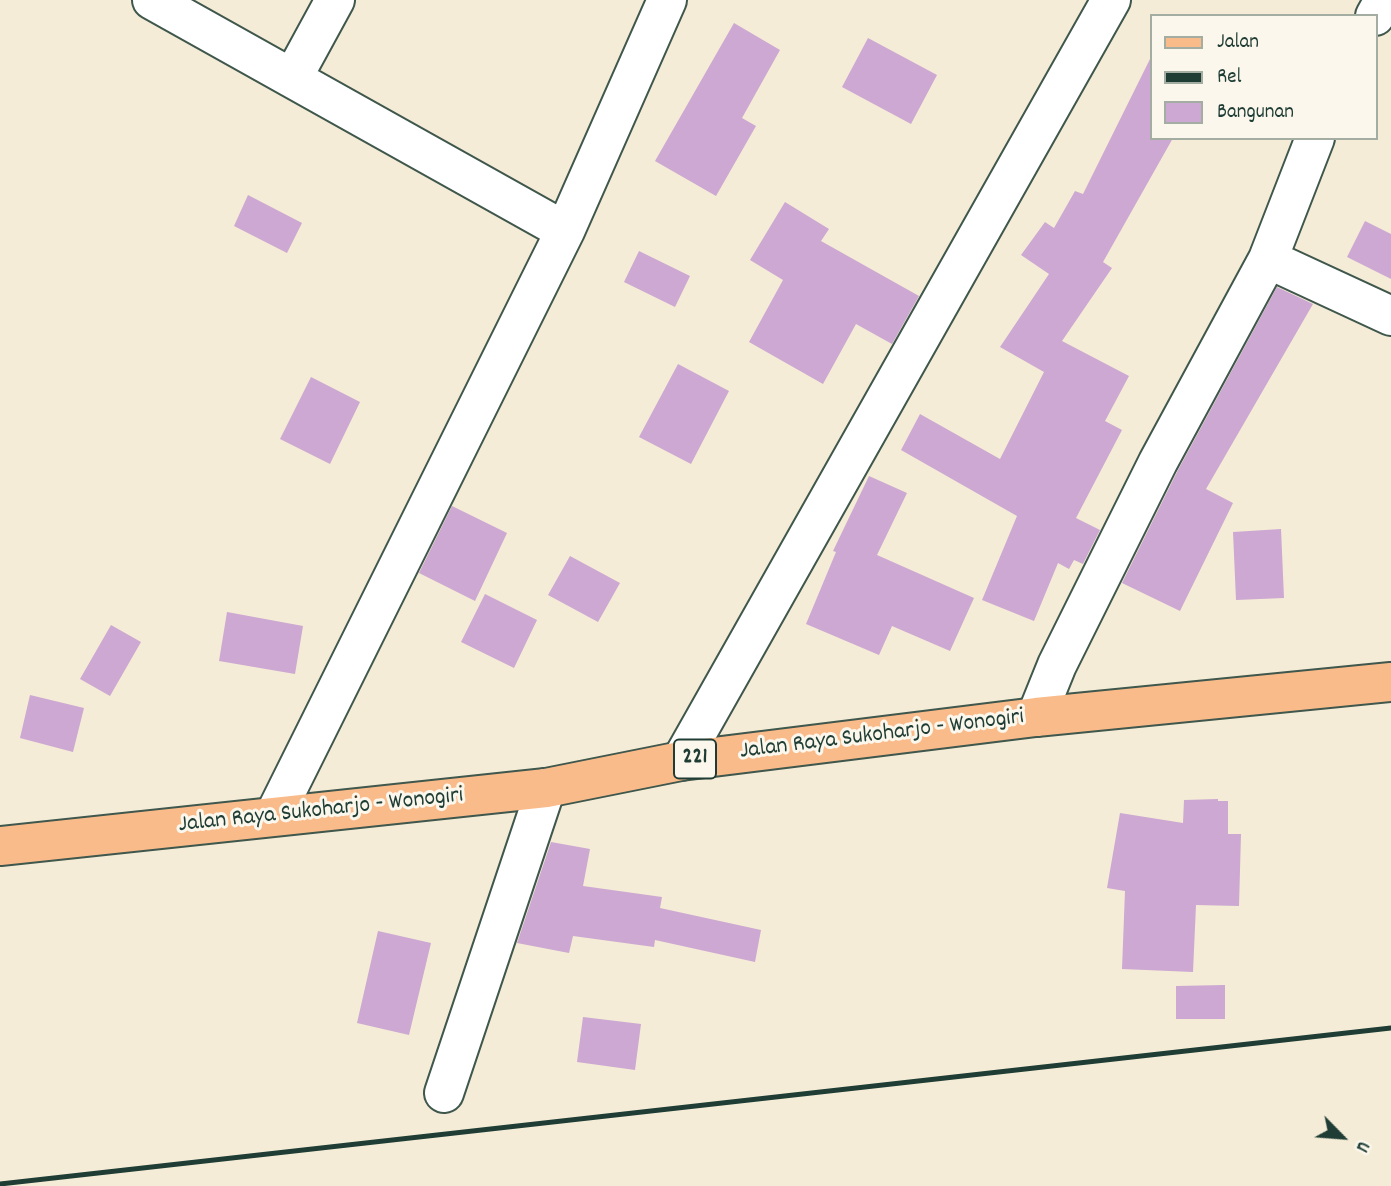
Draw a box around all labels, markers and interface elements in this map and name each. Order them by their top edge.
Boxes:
legend [1150,14,1377,140]
text: Jalan [1217,28,1259,58]
text: Rel [1217,63,1241,93]
text: Bangunan [1217,98,1294,128]
street label: Jalan Raya Sukoharjo - Wonogiri [738,704,1026,768]
road number: 221 [674,740,716,778]
street label: Jalan Raya Sukoharjo - Wonogiri [177,783,465,841]
north arrow [1307,1102,1377,1172]
text: U [1347,1136,1376,1156]

